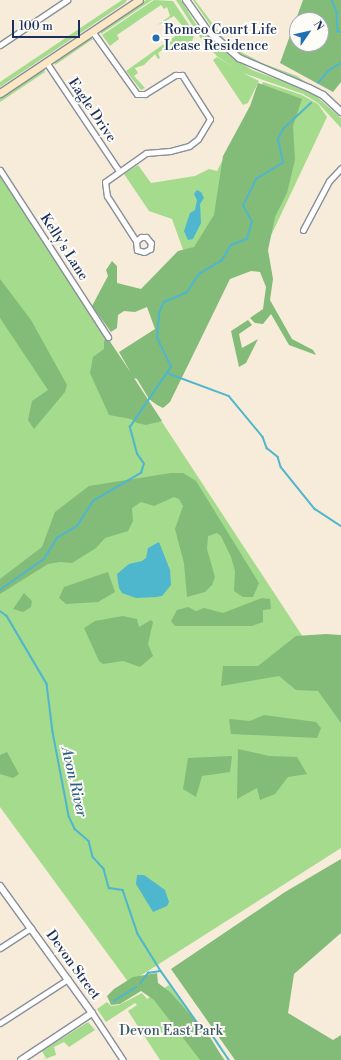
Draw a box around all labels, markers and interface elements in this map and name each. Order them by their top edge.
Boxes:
scale bar [14,12,82,38]
north arrow [289,12,329,52]
text: N [310,18,326,33]
text: 100 m [19,19,53,34]
place label: Romeo Court Life Lease Residence [164,22,277,54]
marker: Romeo Court Life Lease Residence [151,33,161,43]
street label: Eagle Drive [64,75,120,145]
street label: Kelly's Lane [36,210,92,284]
water label: Avon River [57,745,91,819]
street label: Devon Street [42,927,104,1003]
park label: Devon East Park [119,1023,223,1039]

